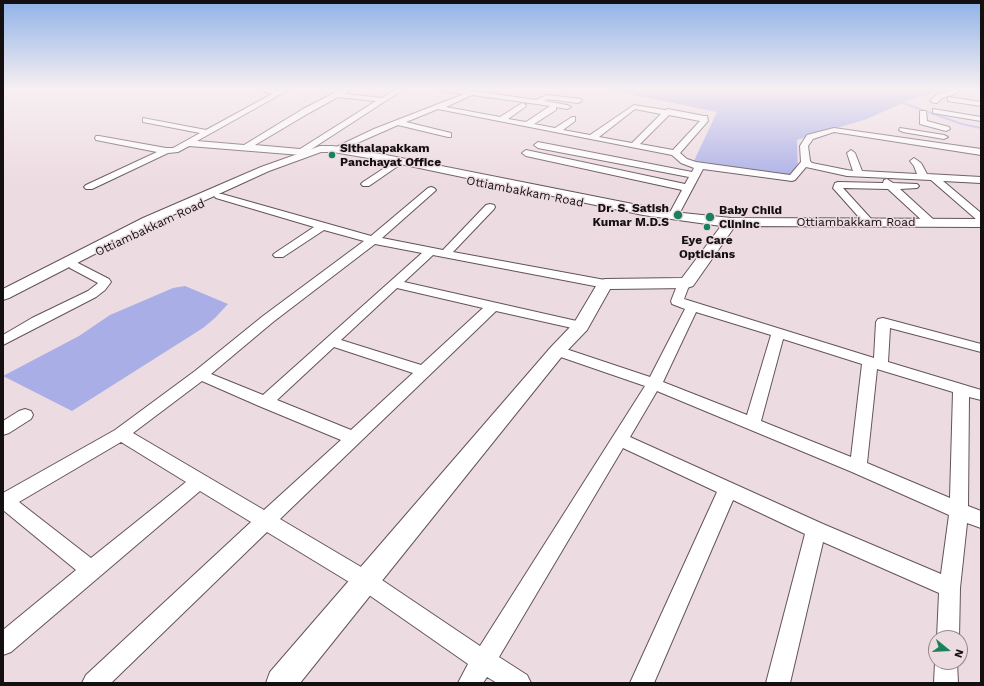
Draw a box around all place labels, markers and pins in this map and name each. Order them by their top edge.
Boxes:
place label: Sithalapakkam Panchayat Office [340,141,441,169]
marker: Sithalapakkam Panchayat Office [327,150,337,160]
place label: Dr. S. Satish Kumar M.D.S [593,201,669,229]
place label: Baby Child Clininc [719,203,782,231]
marker: Dr. S. Satish Kumar M.D.S [672,209,684,221]
marker: Baby Child Clininc [704,211,716,223]
marker: Eye Care Opticians [702,222,712,232]
place label: Eye Care Opticians [679,233,735,261]

